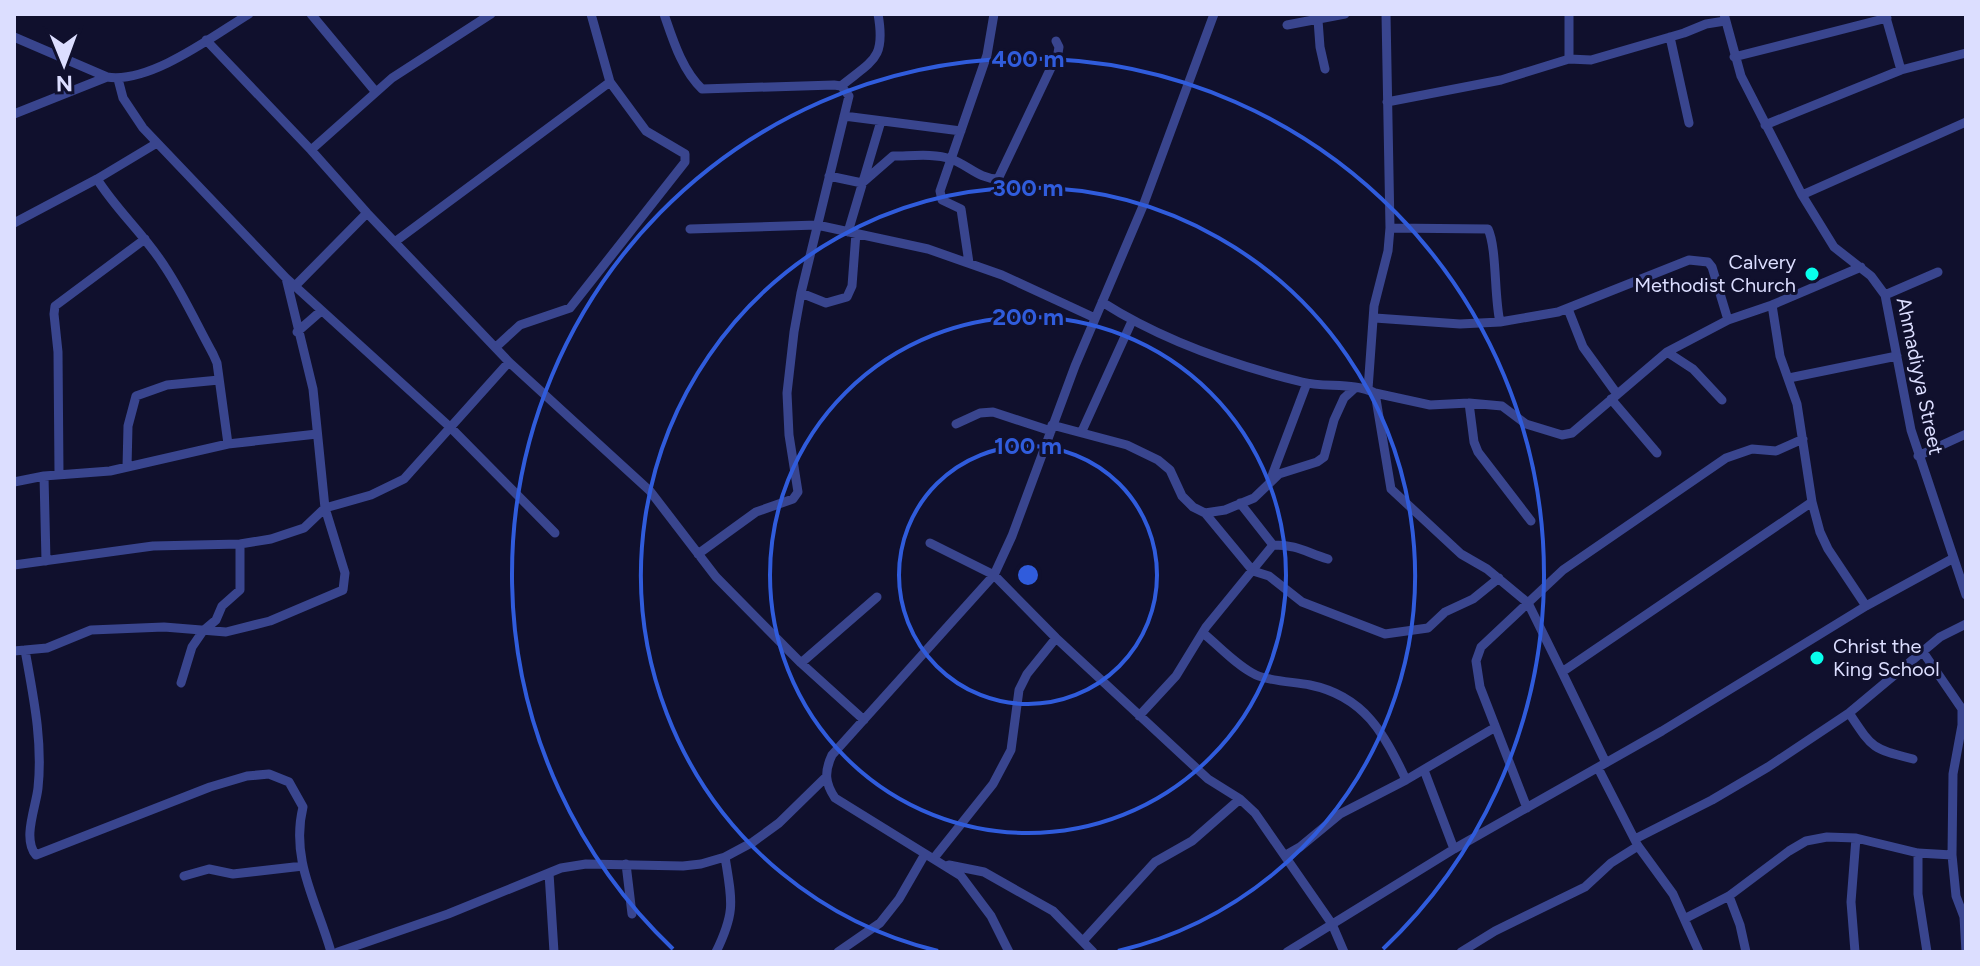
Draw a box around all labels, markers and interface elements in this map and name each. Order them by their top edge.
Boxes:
north arrow [24,24,104,104]
text: 400 m [992,44,1064,73]
text: N [56,70,73,97]
text: 300 m [992,173,1064,202]
place label: Calvery Methodist Church [1634,250,1796,297]
marker: Calvery Methodist Church [1803,265,1821,283]
street label: Ahmadiyya Street [1892,295,1948,457]
text: 200 m [992,302,1064,331]
text: 100 m [994,431,1062,460]
centre of rings [1014,561,1042,589]
place label: Christ the King School [1833,634,1940,681]
marker: Christ the King School [1808,649,1826,667]

